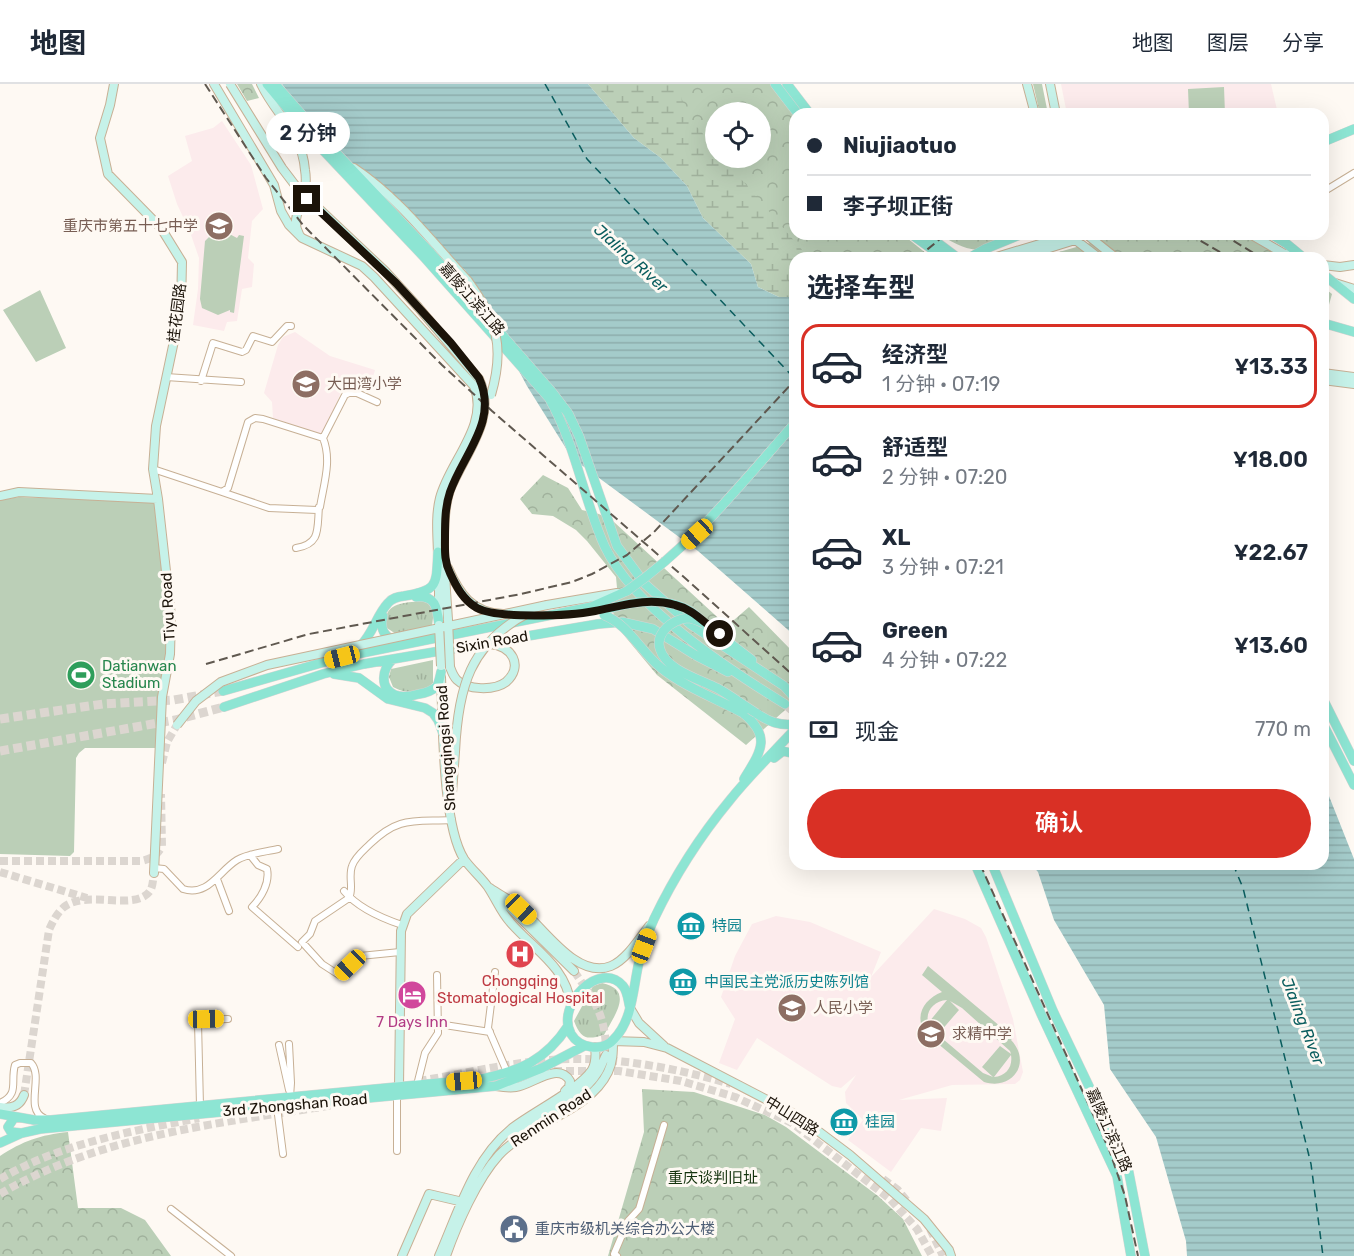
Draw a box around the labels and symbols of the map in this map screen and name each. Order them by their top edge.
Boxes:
callout: 2 分钟 [265,112,349,154]
route end [293,185,320,212]
school or university icon: 重庆市第五十七中学 [203,210,235,242]
place label: 重庆市第五十七中学 [63,217,198,235]
water label: Jialing River [590,220,672,297]
street label: 嘉陵江滨江路 [436,259,508,339]
street label: 桂花园路 [164,282,190,344]
school or university icon: 大田湾小学 [290,368,322,400]
place label: 大田湾小学 [327,375,402,393]
car [678,515,716,553]
street label: Tiyu Road [157,572,179,642]
route start [706,620,733,647]
street label: Sixin Road [454,627,530,657]
car [322,644,362,670]
place label: Datianwan Stadium [102,657,176,692]
sports icon: Datianwan Stadium [65,659,97,691]
street label: Shangqingsi Road [433,685,459,811]
car [502,890,540,928]
museum icon: 特园 [675,910,707,942]
place label: 特园 [712,917,742,935]
car [629,926,659,966]
hospital icon: Chongqing Stomatological Hospital [504,938,536,970]
car [331,946,369,984]
museum icon: 中国民主党派历史陈列馆 [667,966,699,998]
place label: Chongqing Stomatological Hospital [437,972,603,1007]
place label: 中国民主党派历史陈列馆 [704,973,869,991]
water label: Jialing River [1278,975,1329,1068]
hotel icon: 7 Days Inn [396,979,428,1011]
school or university icon: 人民小学 [776,992,808,1024]
place label: 人民小学 [813,999,873,1017]
car [188,1010,224,1028]
place label: 7 Days Inn [376,1013,448,1031]
school or university icon: 求精中学 [915,1018,947,1050]
place label: 求精中学 [952,1025,1012,1043]
car [445,1070,483,1092]
street label: Renmin Road [507,1085,595,1151]
street label: 嘉陵江滨江路 [1082,1085,1136,1175]
street label: 3rd Zhongshan Road [222,1090,368,1120]
street label: 中山四路 [762,1092,822,1140]
museum icon: 桂园 [828,1106,860,1138]
place label: 桂园 [865,1113,895,1131]
park label: 重庆谈判旧址 [668,1169,758,1187]
public building icon: 重庆市级机关综合办公大楼 [498,1213,530,1245]
place label: 重庆市级机关综合办公大楼 [535,1220,715,1238]

